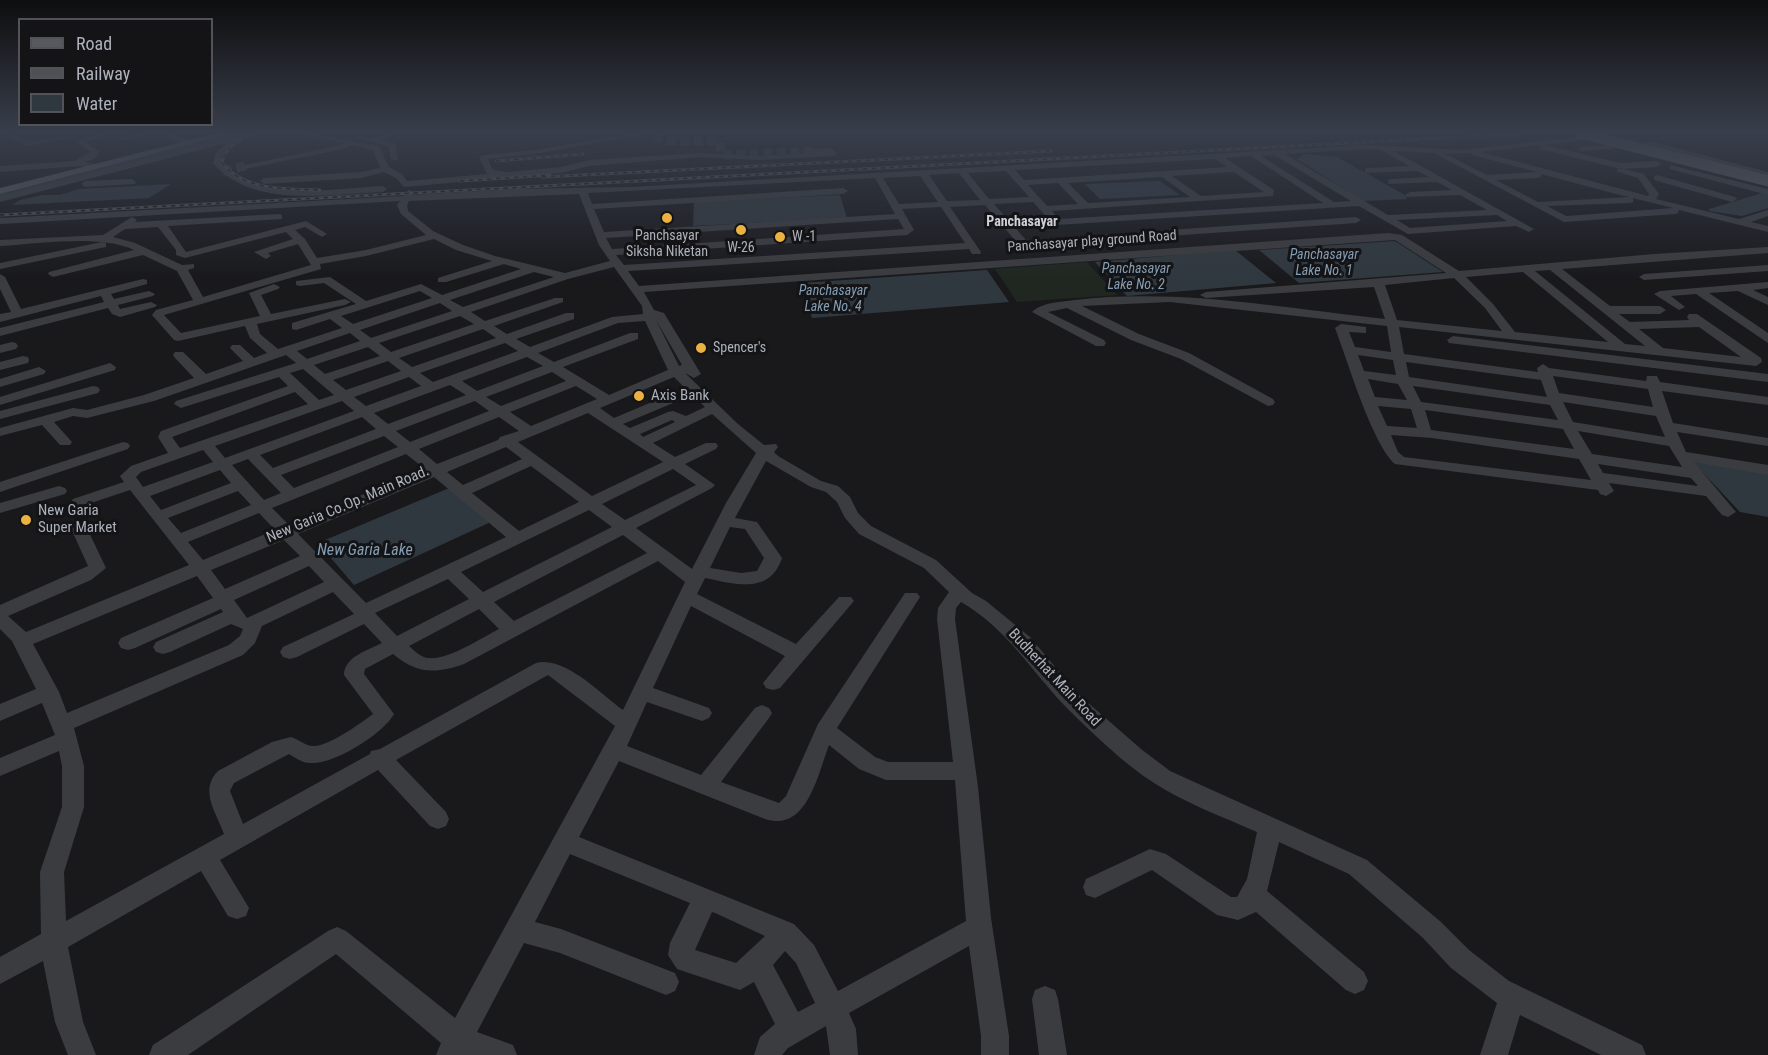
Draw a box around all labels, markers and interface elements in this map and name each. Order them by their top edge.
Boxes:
legend [18,18,213,126]
text: Road [76,33,112,54]
text: Railway [76,63,130,84]
text: Water [76,93,117,114]
marker: Panchsayar Siksha Niketan [660,211,674,225]
district label: Panchasayar [986,214,1058,230]
marker: W-26 [734,223,748,237]
place label: Panchsayar Siksha Niketan [626,228,708,260]
street label: Panchasayar play ground Road [1007,228,1177,256]
place label: W -1 [792,229,816,245]
marker: W -1 [773,230,787,244]
place label: W-26 [727,240,755,256]
water label: Panchasayar Lake No. 1 [1290,247,1358,280]
water label: Panchasayar Lake No. 2 [1102,261,1170,294]
water label: Panchasayar Lake No. 4 [799,283,867,316]
place label: Spencer's [713,340,766,356]
marker: Spencer's [694,341,708,355]
place label: Axis Bank [651,387,709,405]
marker: Axis Bank [632,389,646,403]
street label: New Garia Co.Op. Main Road. [264,463,432,547]
place label: New Garia Super Market [38,502,117,537]
marker: New Garia Super Market [19,513,33,527]
water label: New Garia Lake [317,541,413,561]
street label: Budherhat Main Road [1004,625,1104,731]

